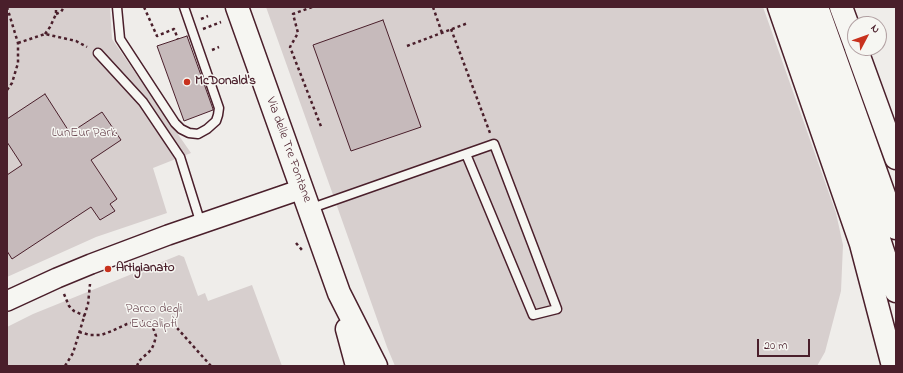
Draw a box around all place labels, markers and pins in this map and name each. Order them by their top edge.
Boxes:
place label: McDonald's [195,74,256,90]
marker: McDonald's [182,77,192,87]
place label: Artigianato [116,261,175,277]
marker: Artigianato [103,264,113,274]

